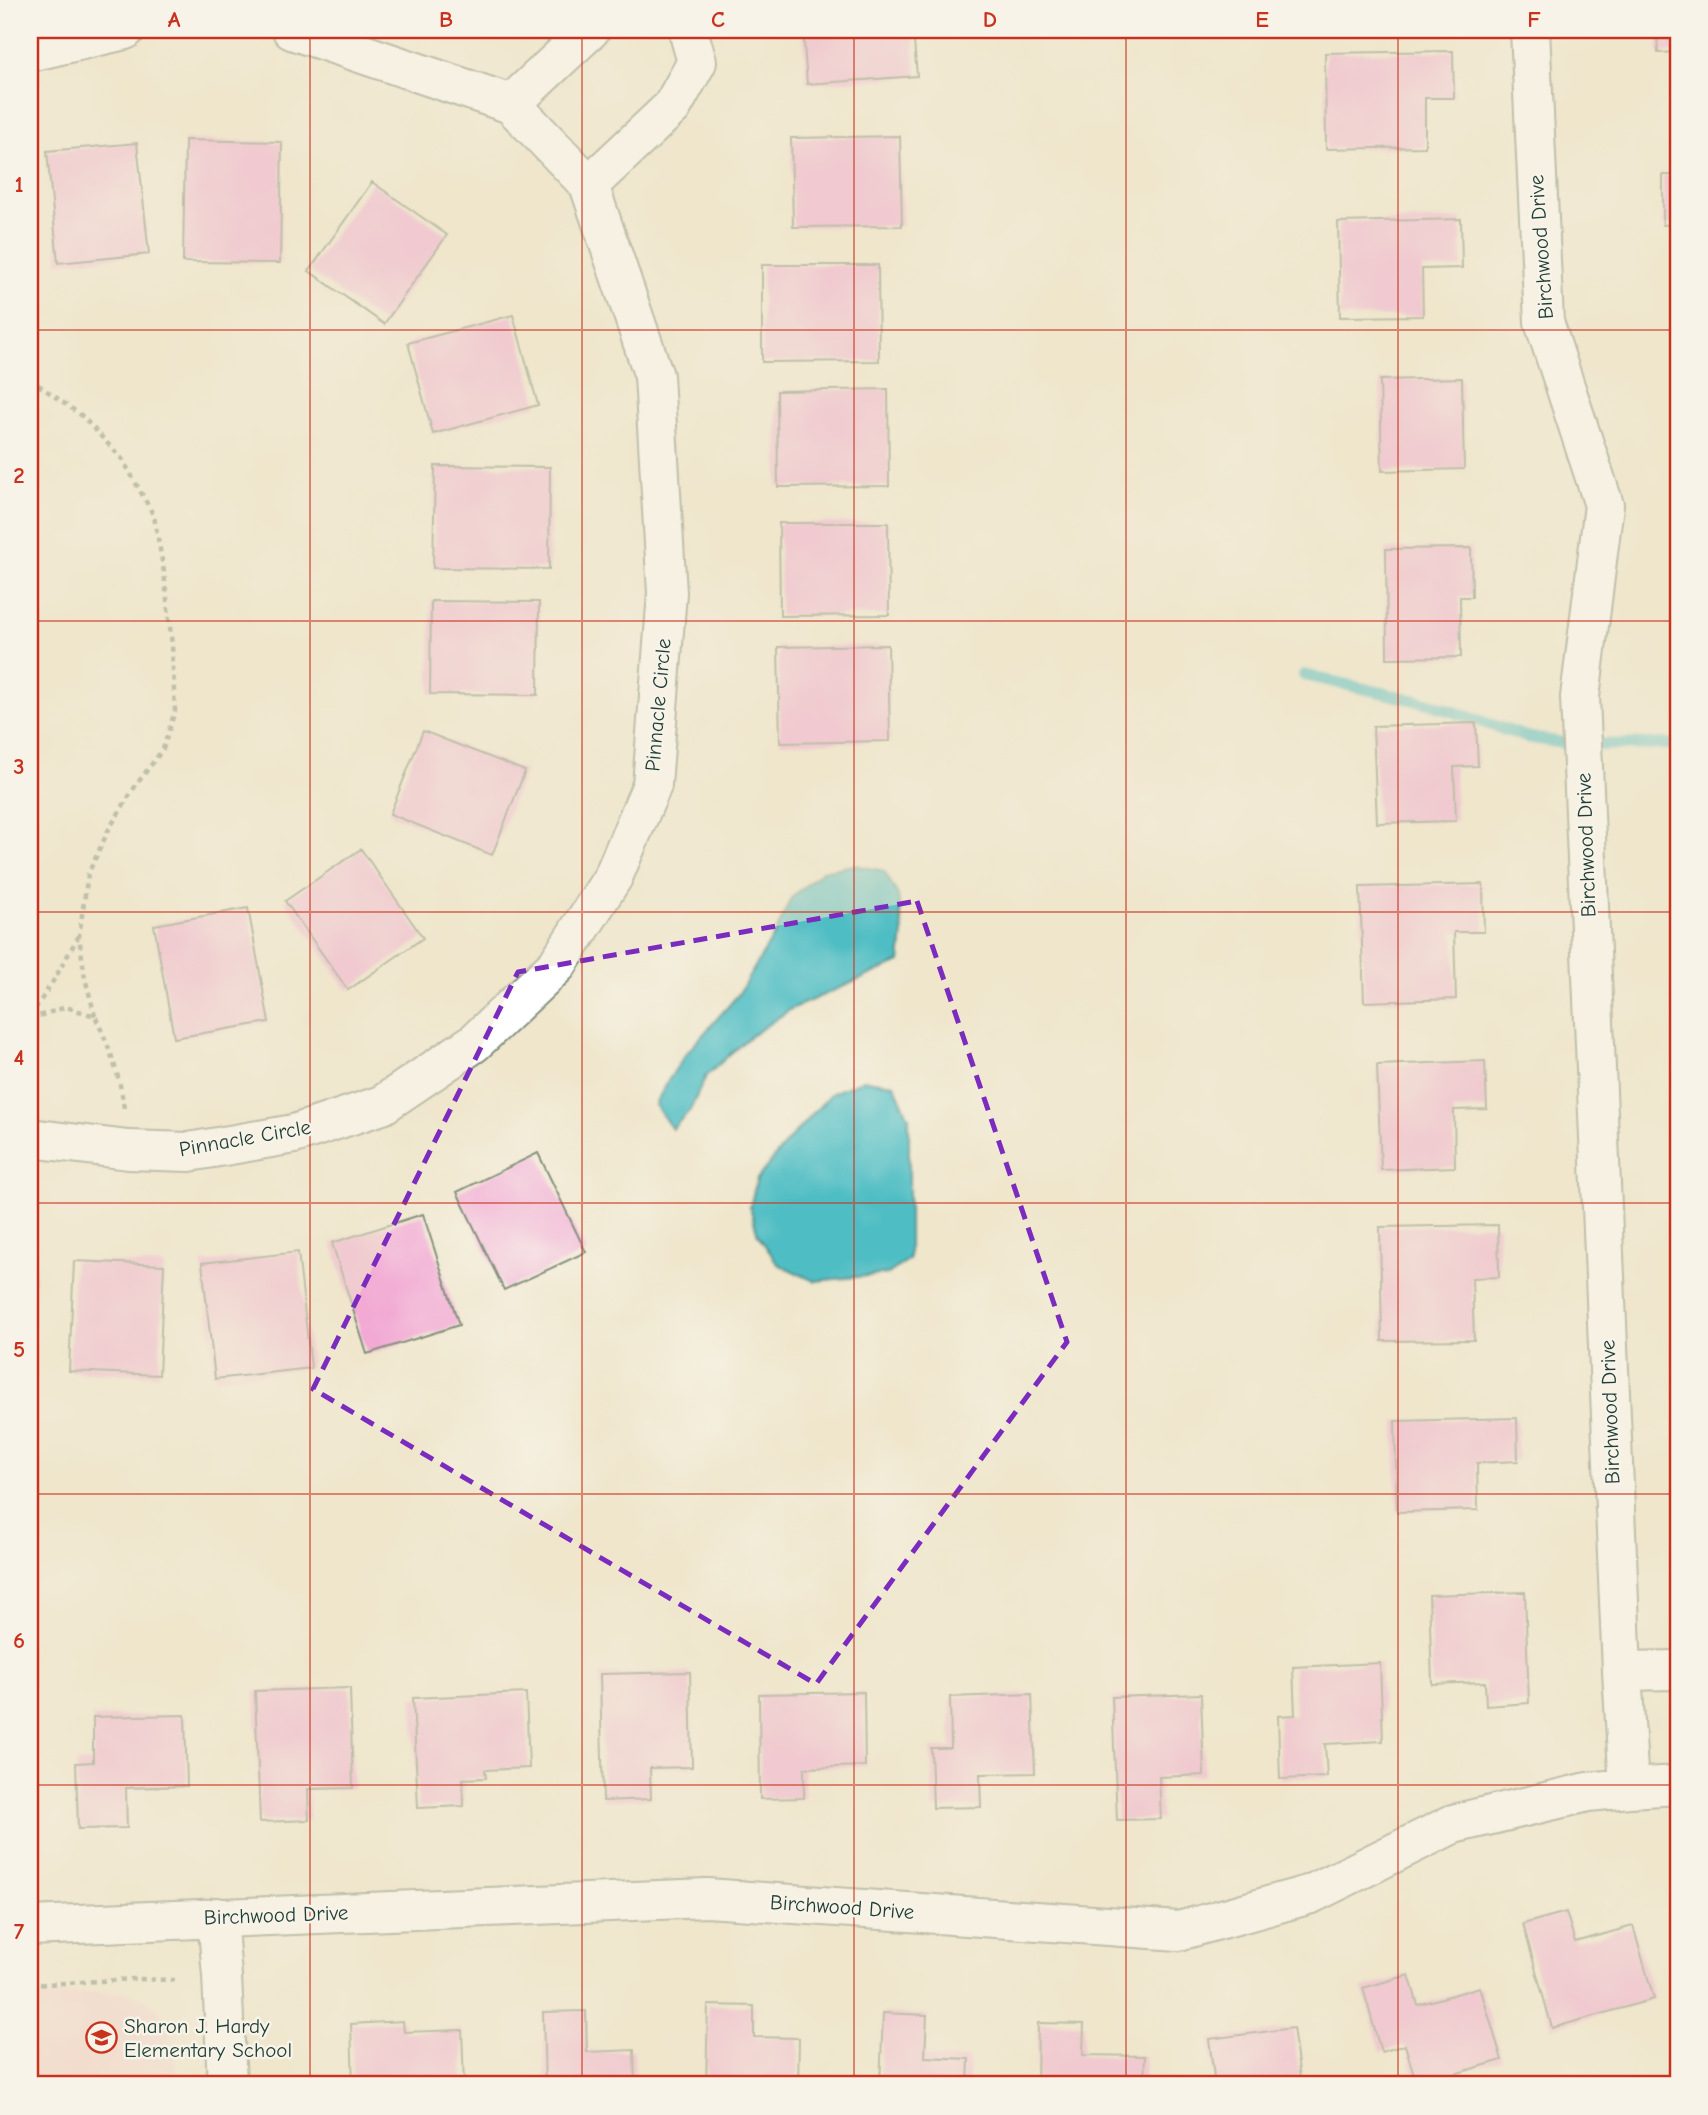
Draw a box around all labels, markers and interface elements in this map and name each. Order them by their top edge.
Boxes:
text: A [168,6,181,33]
text: B [439,6,453,33]
text: C [711,6,725,33]
text: D [983,6,997,33]
text: E [1255,6,1269,33]
text: F [1527,6,1541,33]
text: 1 [14,171,24,198]
street label: Birchwood Drive [1524,174,1558,320]
text: 2 [13,462,25,489]
street label: Pinnacle Circle [640,637,676,773]
text: 3 [13,753,25,780]
street label: Birchwood Drive [1571,772,1601,918]
text: 4 [14,1044,25,1071]
street label: Pinnacle Circle [177,1115,313,1161]
text: 5 [13,1336,25,1363]
street label: Birchwood Drive [1595,1339,1625,1485]
text: 6 [13,1627,25,1654]
street label: Birchwood Drive [769,1890,915,1924]
street label: Birchwood Drive [203,1900,349,1930]
text: 7 [14,1918,25,1945]
place label: Sharon J. Hardy Elementary School [124,2014,292,2062]
school or university icon: Sharon J. Hardy Elementary School [84,2021,118,2055]

